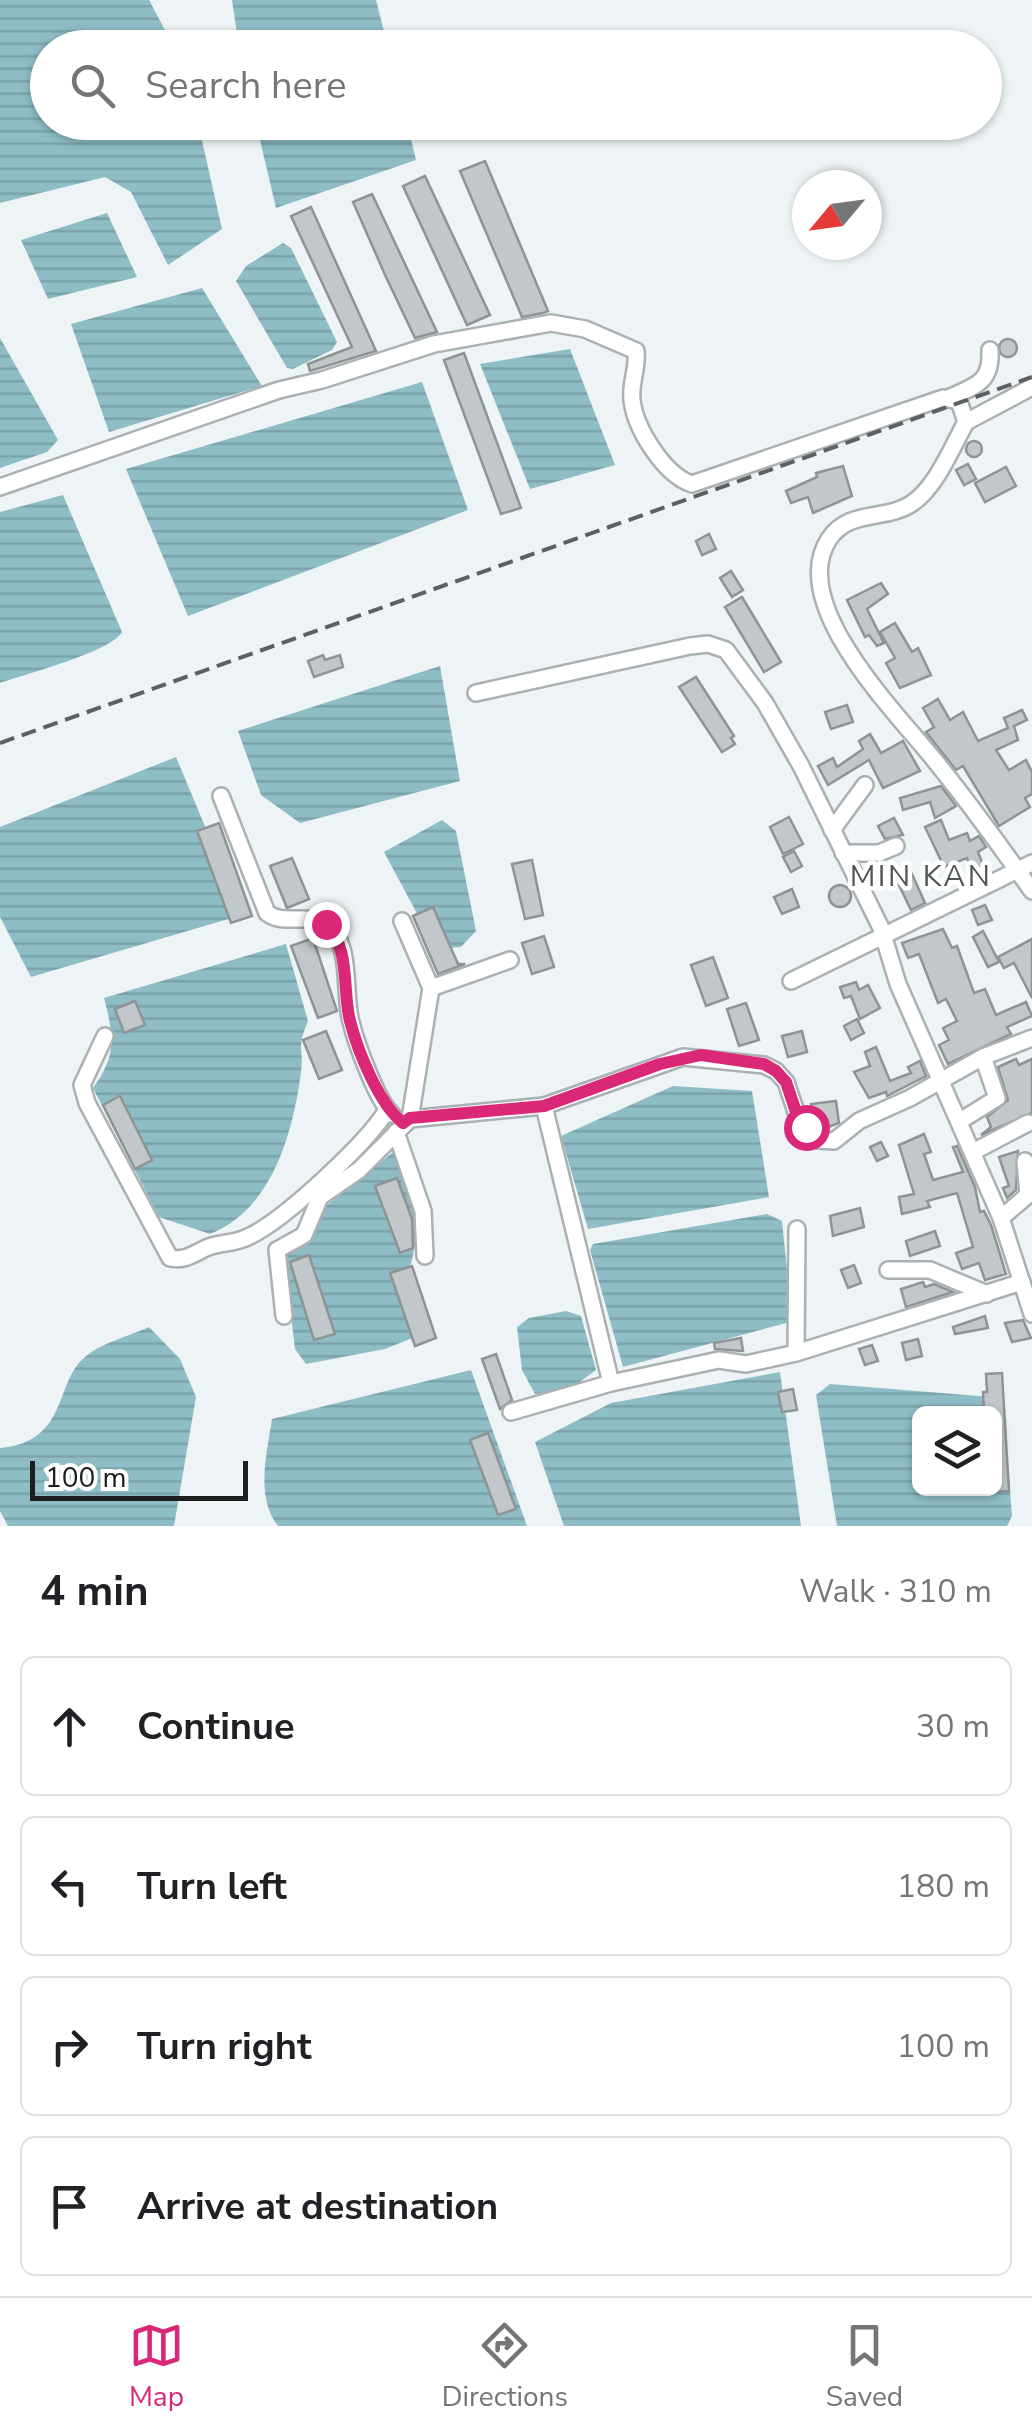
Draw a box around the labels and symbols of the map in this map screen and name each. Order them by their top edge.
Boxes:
north arrow [792,170,882,260]
district label: MIN KAN [850,856,992,897]
route end [304,902,350,948]
route start [784,1105,830,1151]
scale bar [30,1456,248,1500]

